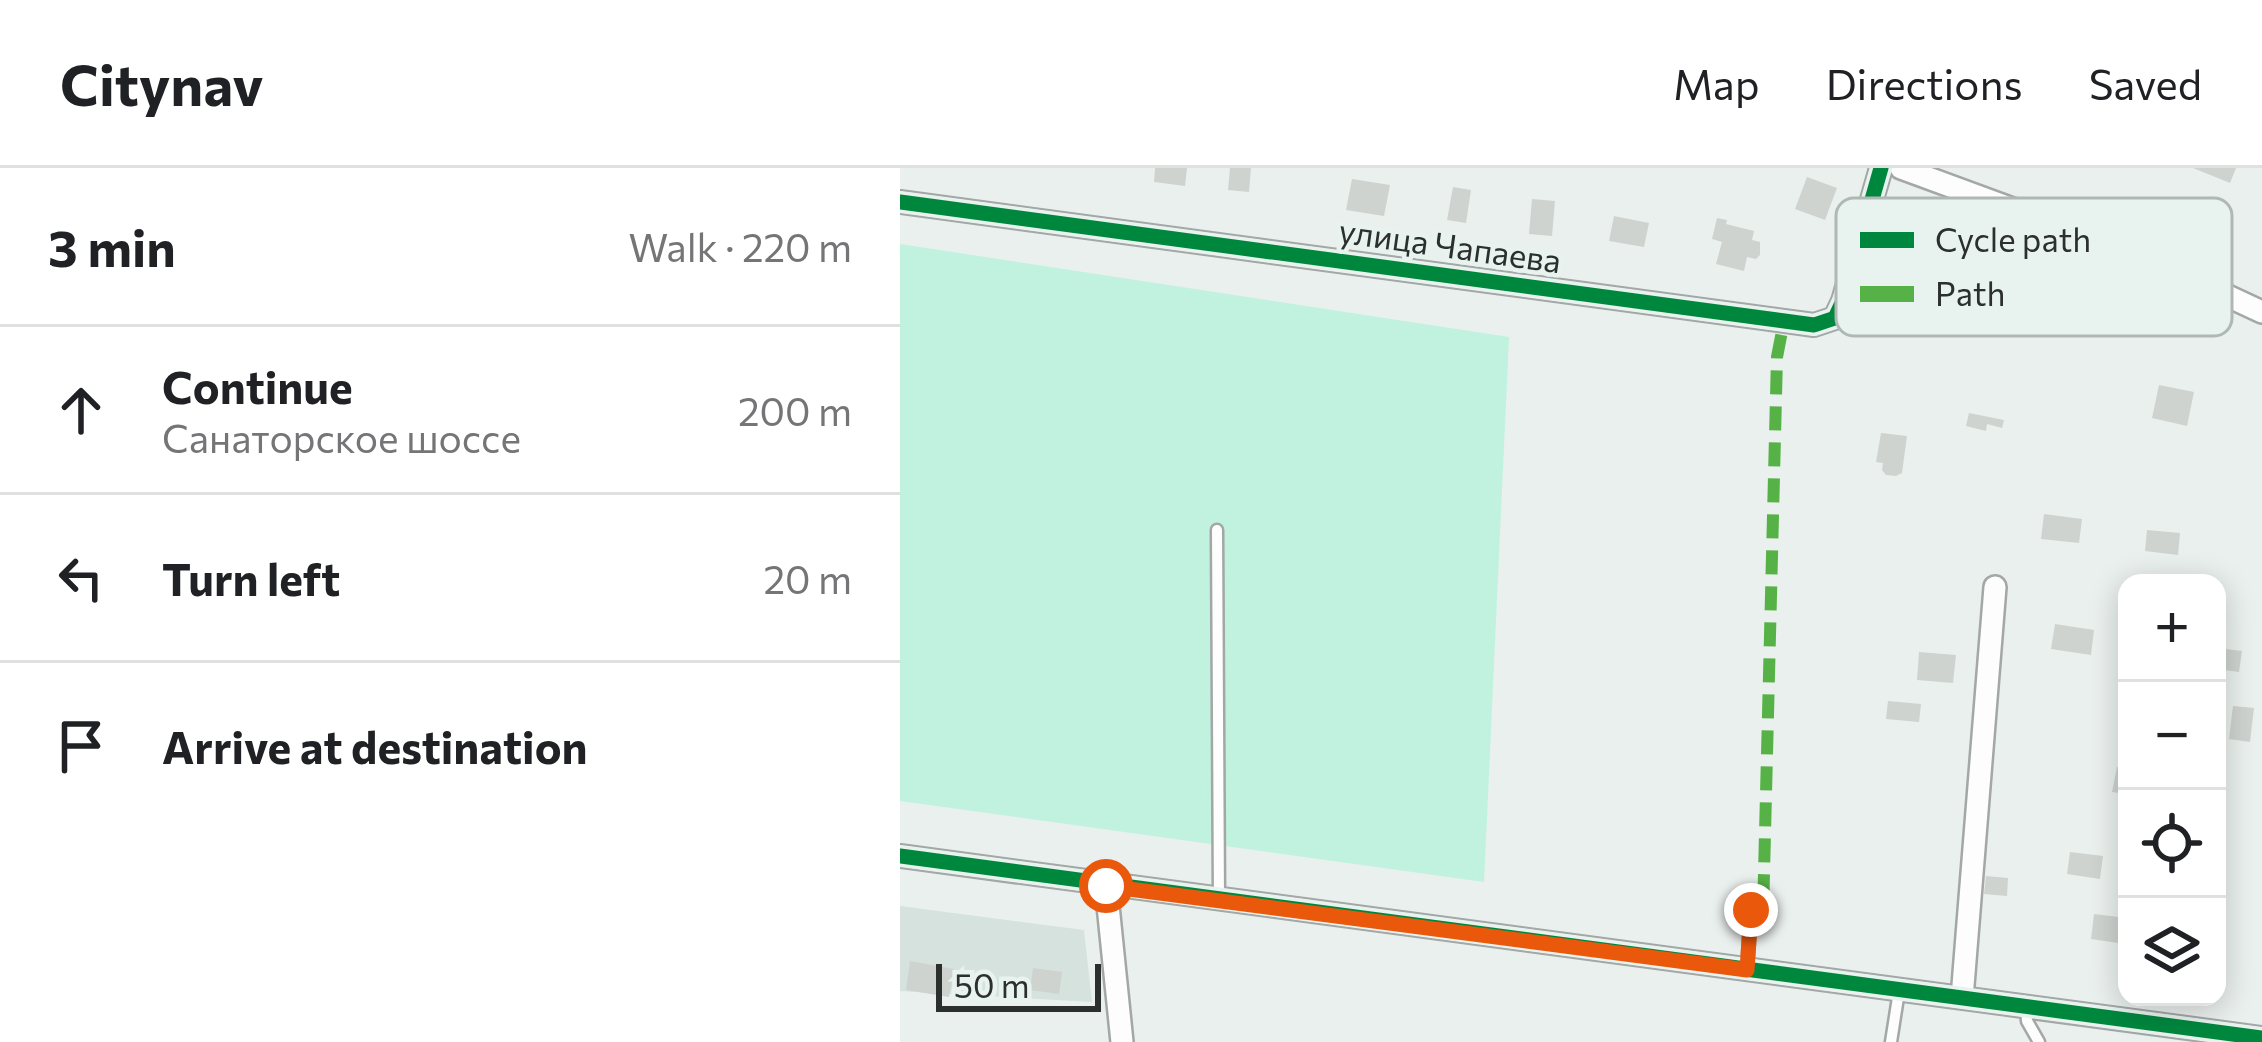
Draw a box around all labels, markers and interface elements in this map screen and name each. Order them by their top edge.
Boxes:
text: Citynav [60,48,263,118]
text: Map [1673,57,1760,109]
text: Directions [1826,57,2023,109]
text: Saved [2089,57,2202,109]
legend [1836,198,2232,336]
street label: улица Чапаева [1336,209,1564,280]
text: 3 min [48,215,176,278]
text: Cycle path [1935,218,2091,259]
text: Walk · 220 m [629,222,852,270]
text: Path [1935,272,2005,313]
text: Continue [162,358,353,413]
icon: ahead [48,377,114,443]
text: 200 m [738,386,852,434]
text: Санаторское шоссе [162,413,521,461]
icon: left [48,545,114,611]
text: Turn left [162,550,340,605]
text: 20 m [764,554,852,602]
map controls [2118,574,2226,1006]
button: + [2118,574,2226,682]
button: − [2118,682,2226,790]
icon: arrive [48,713,114,779]
text: Arrive at destination [162,718,588,773]
button: locate [2118,790,2226,898]
route start [1079,859,1133,913]
route end [1724,883,1778,937]
button: layers [2118,898,2226,1006]
scale bar [936,958,1101,1011]
text: 50 m [954,964,1030,1005]

